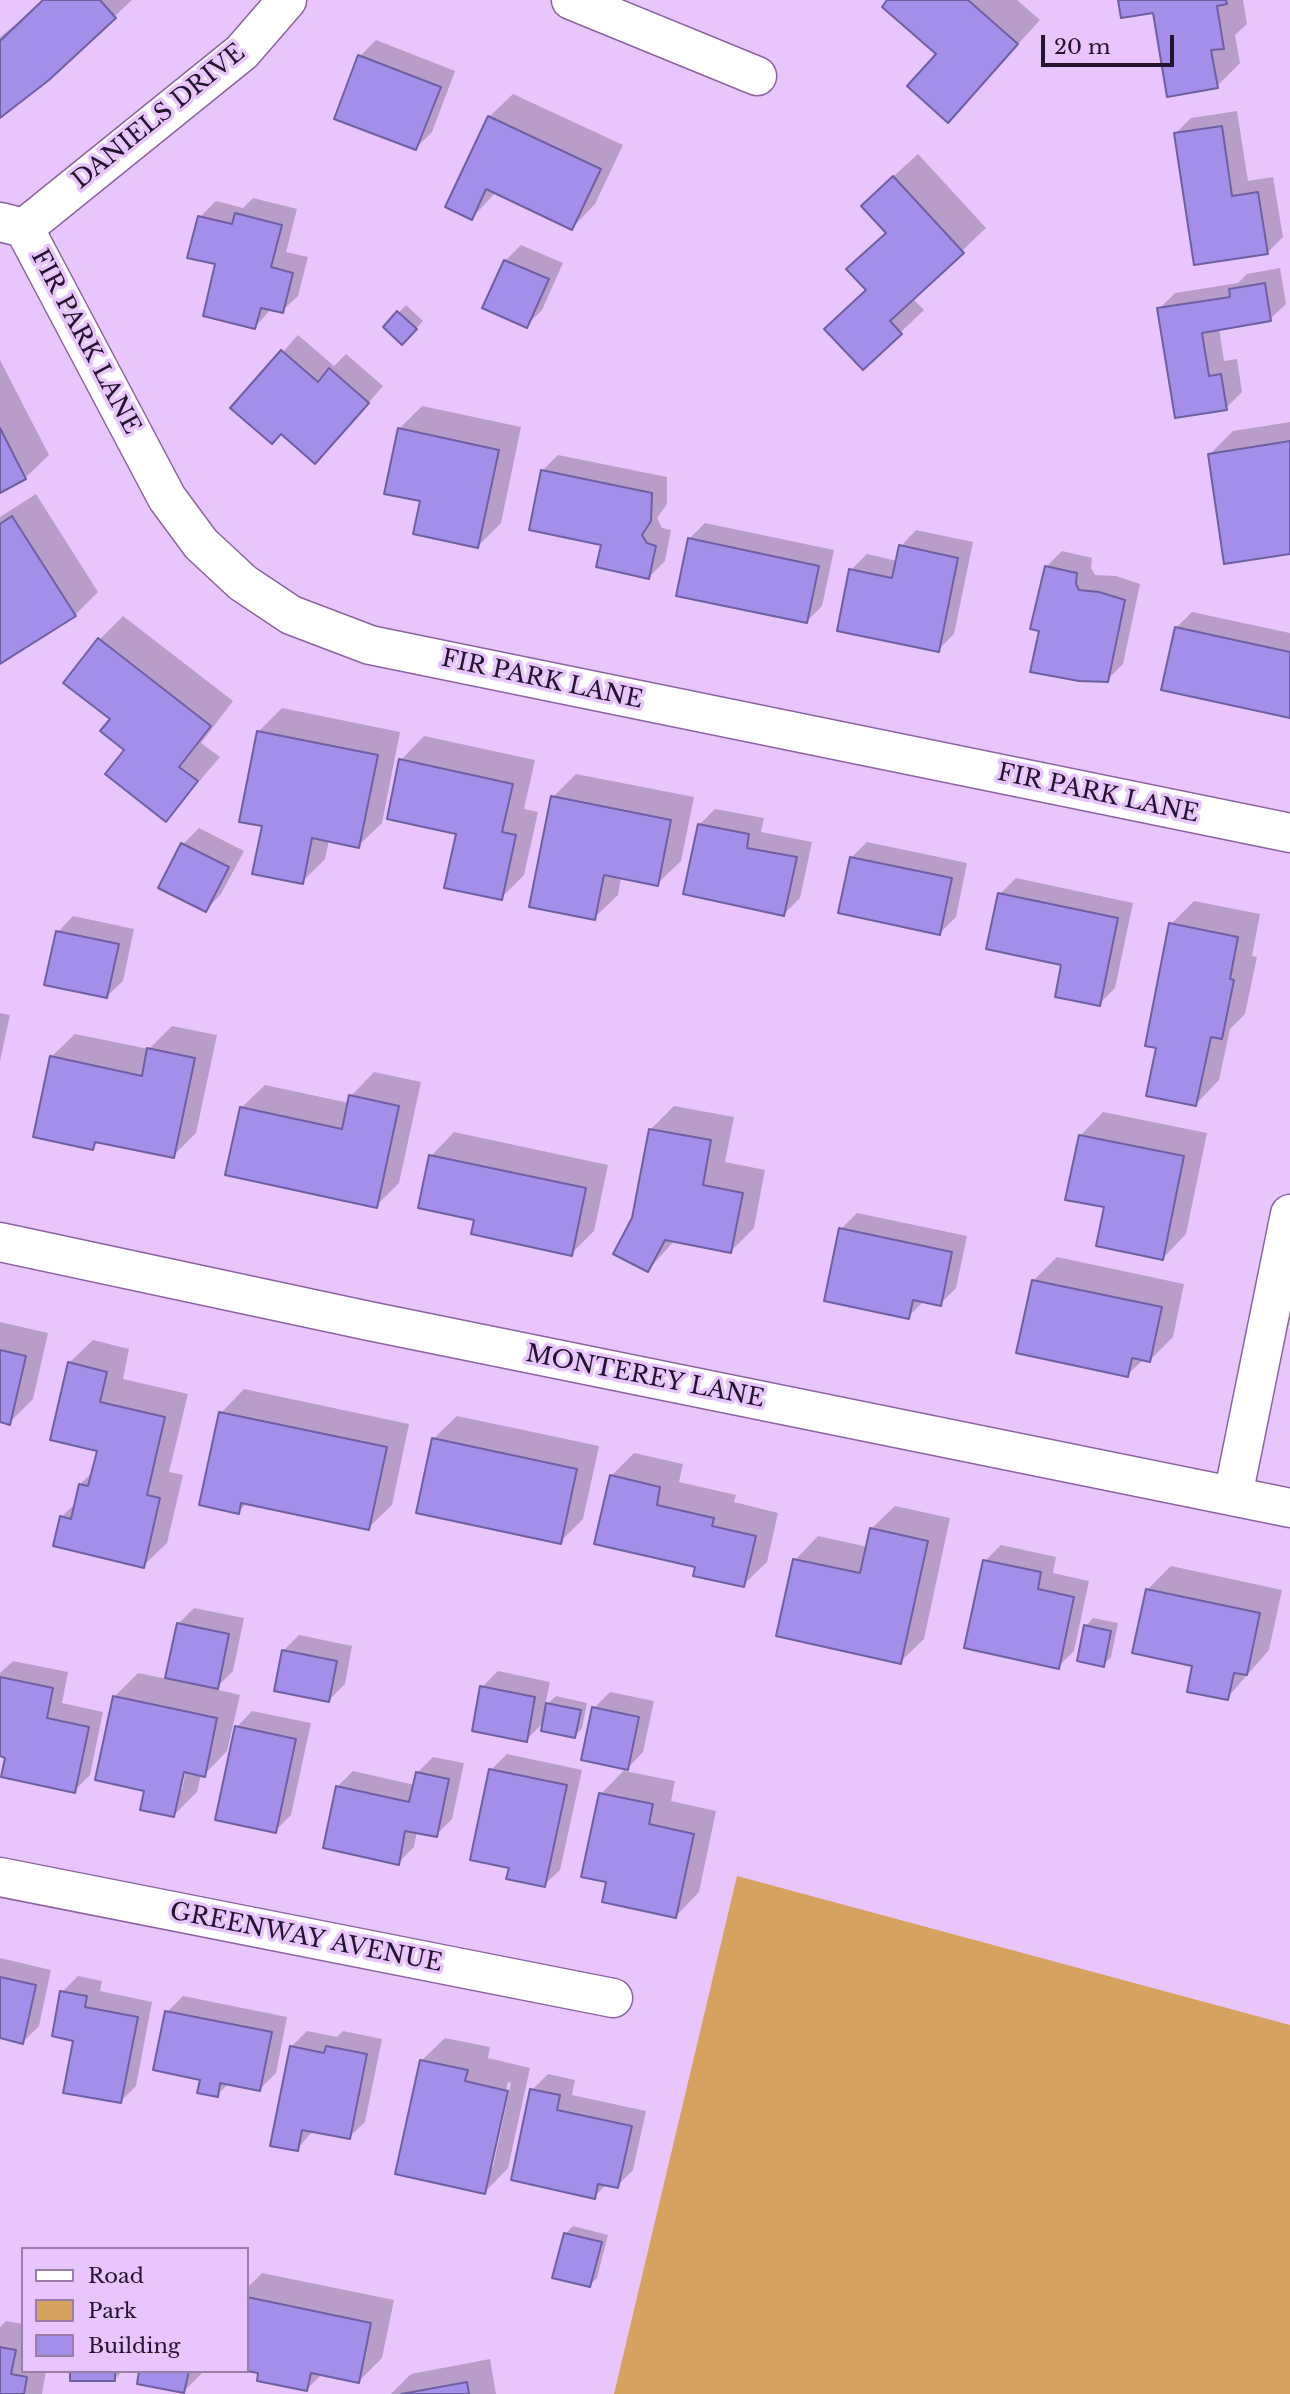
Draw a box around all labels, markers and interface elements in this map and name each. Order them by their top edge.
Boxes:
scale bar [1045,21,1178,65]
text: 20 m [1054,34,1111,60]
street label: DANIELS DRIVE [67,38,251,196]
street label: FIR PARK LANE [24,245,146,439]
street label: FIR PARK LANE [439,645,645,715]
street label: FIR PARK LANE [995,759,1201,829]
street label: MONTEREY LANE [523,1340,767,1414]
street label: GREENWAY AVENUE [167,1897,445,1979]
legend [21,2247,248,2373]
text: Road [88,2263,144,2289]
text: Park [88,2298,137,2324]
text: Building [88,2333,180,2359]

